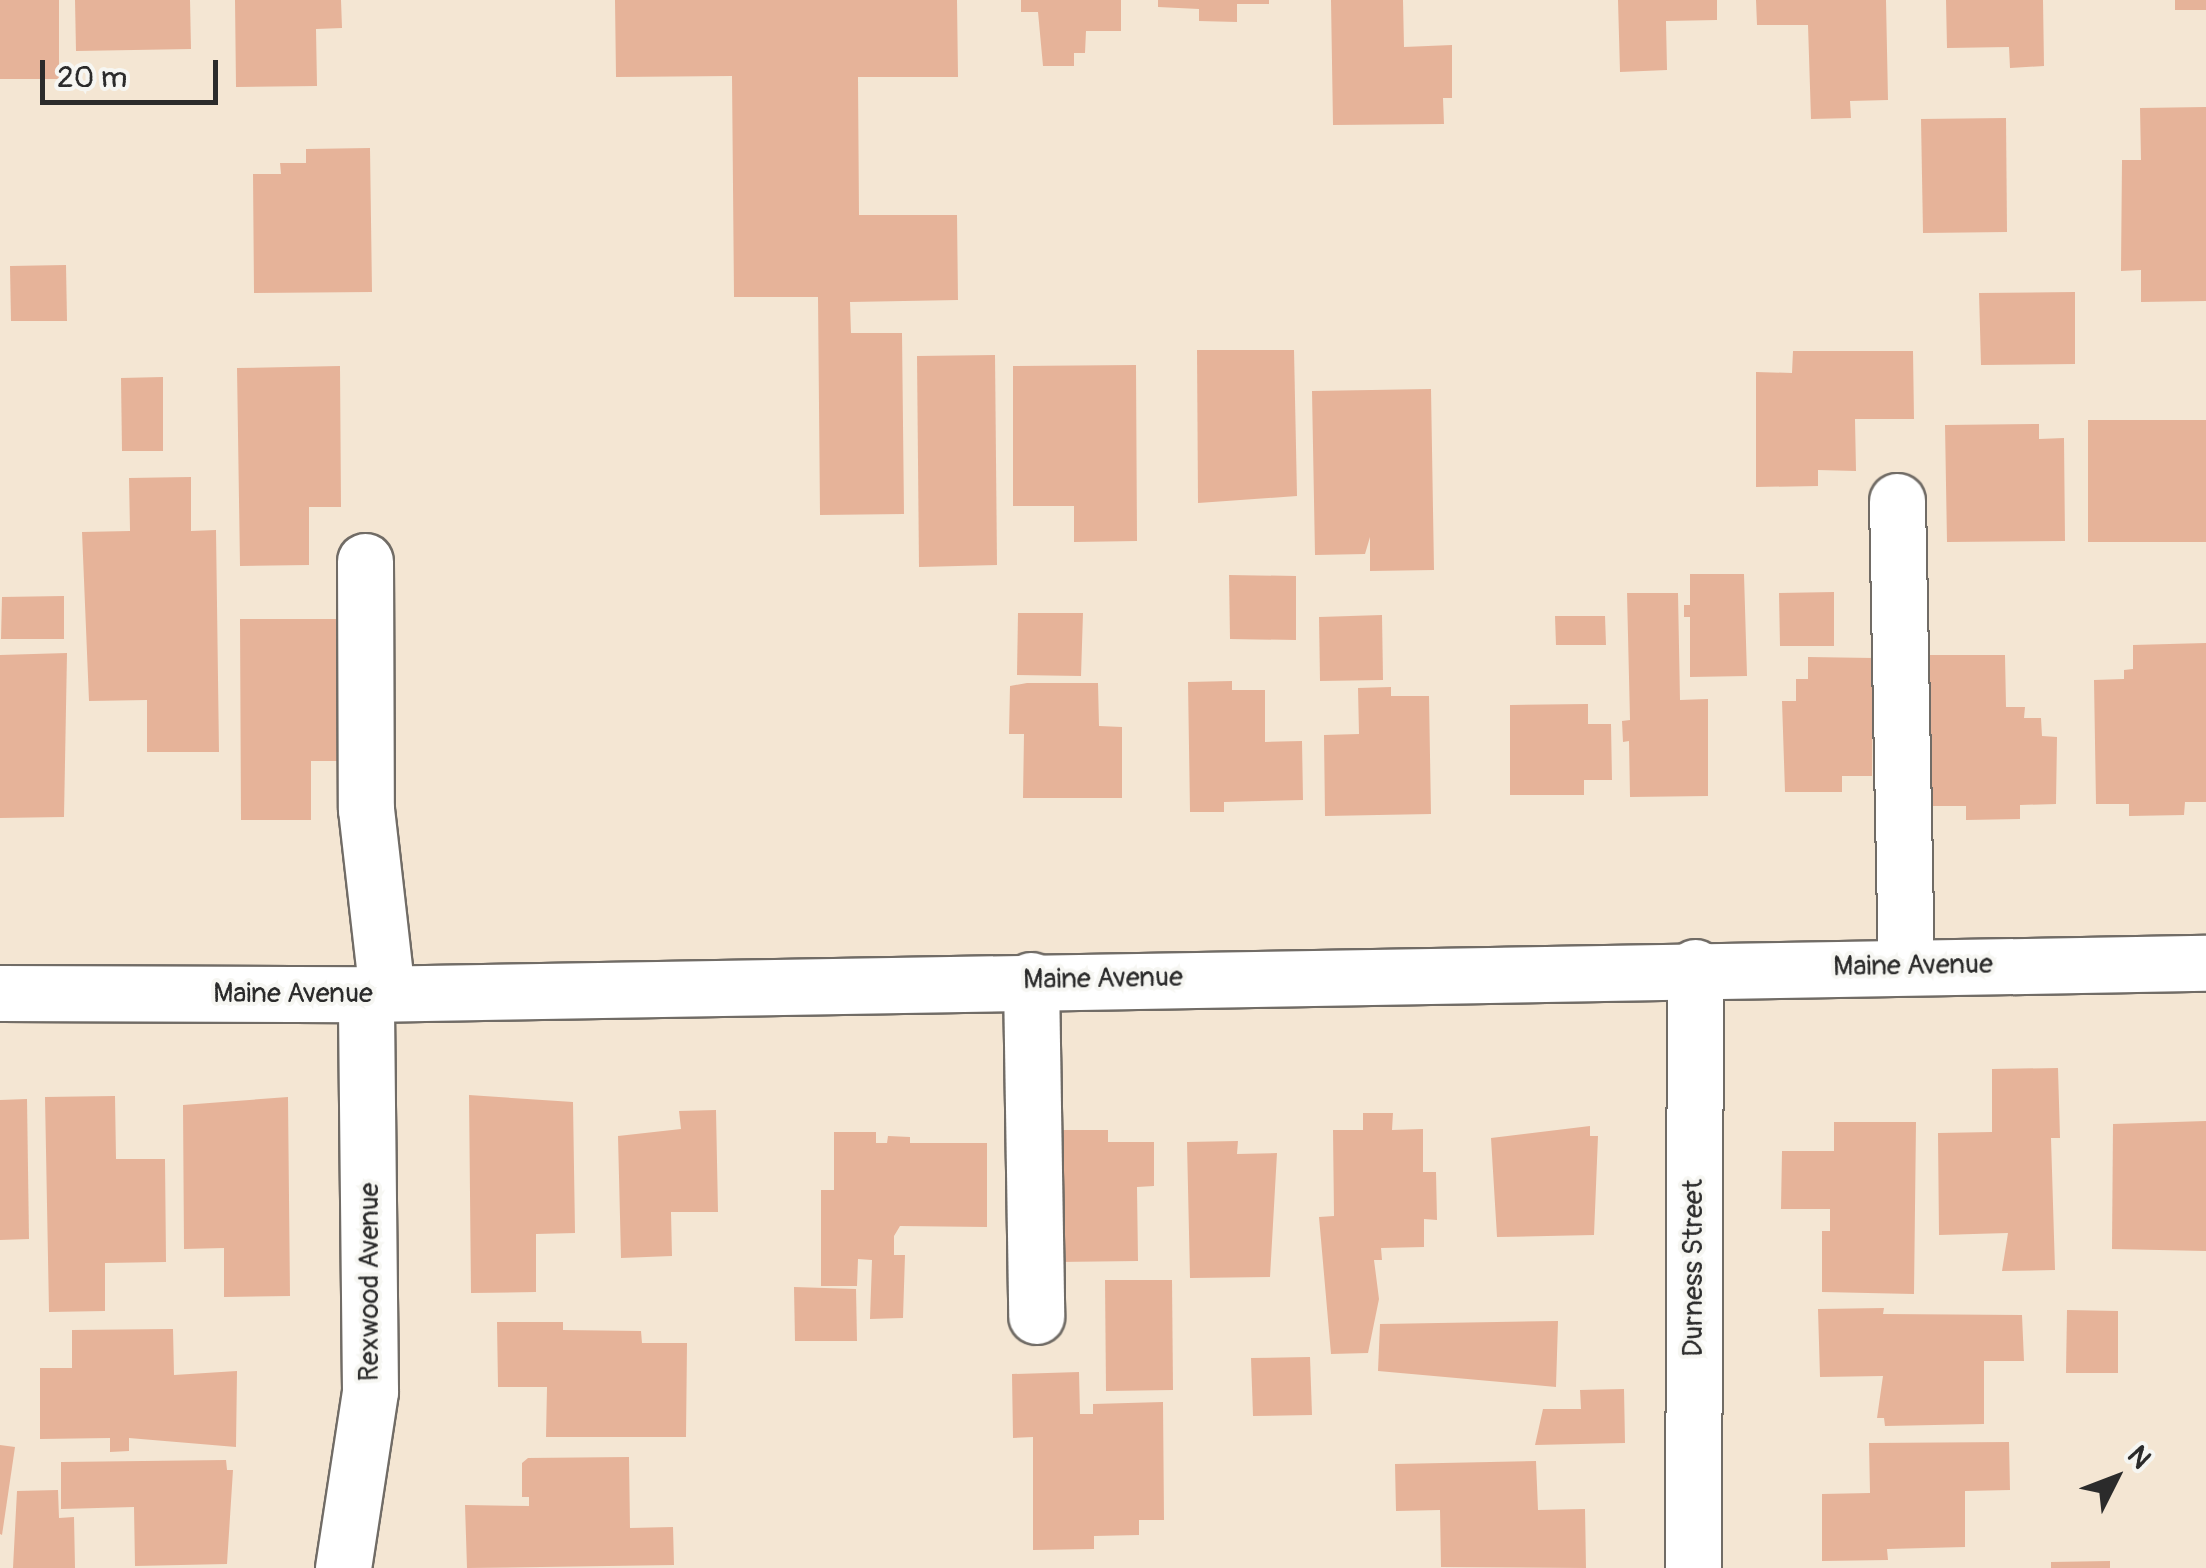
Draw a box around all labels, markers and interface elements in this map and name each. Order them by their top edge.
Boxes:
scale bar [45,40,222,102]
text: 20 m [57,59,127,96]
street label: Maine Avenue [1833,948,1993,984]
street label: Maine Avenue [1023,961,1183,997]
street label: Maine Avenue [213,977,373,1011]
street label: Durness Street [1677,1179,1711,1357]
street label: Rexwood Avenue [353,1183,387,1381]
north arrow [2066,1428,2166,1528]
text: N [2119,1439,2158,1476]

